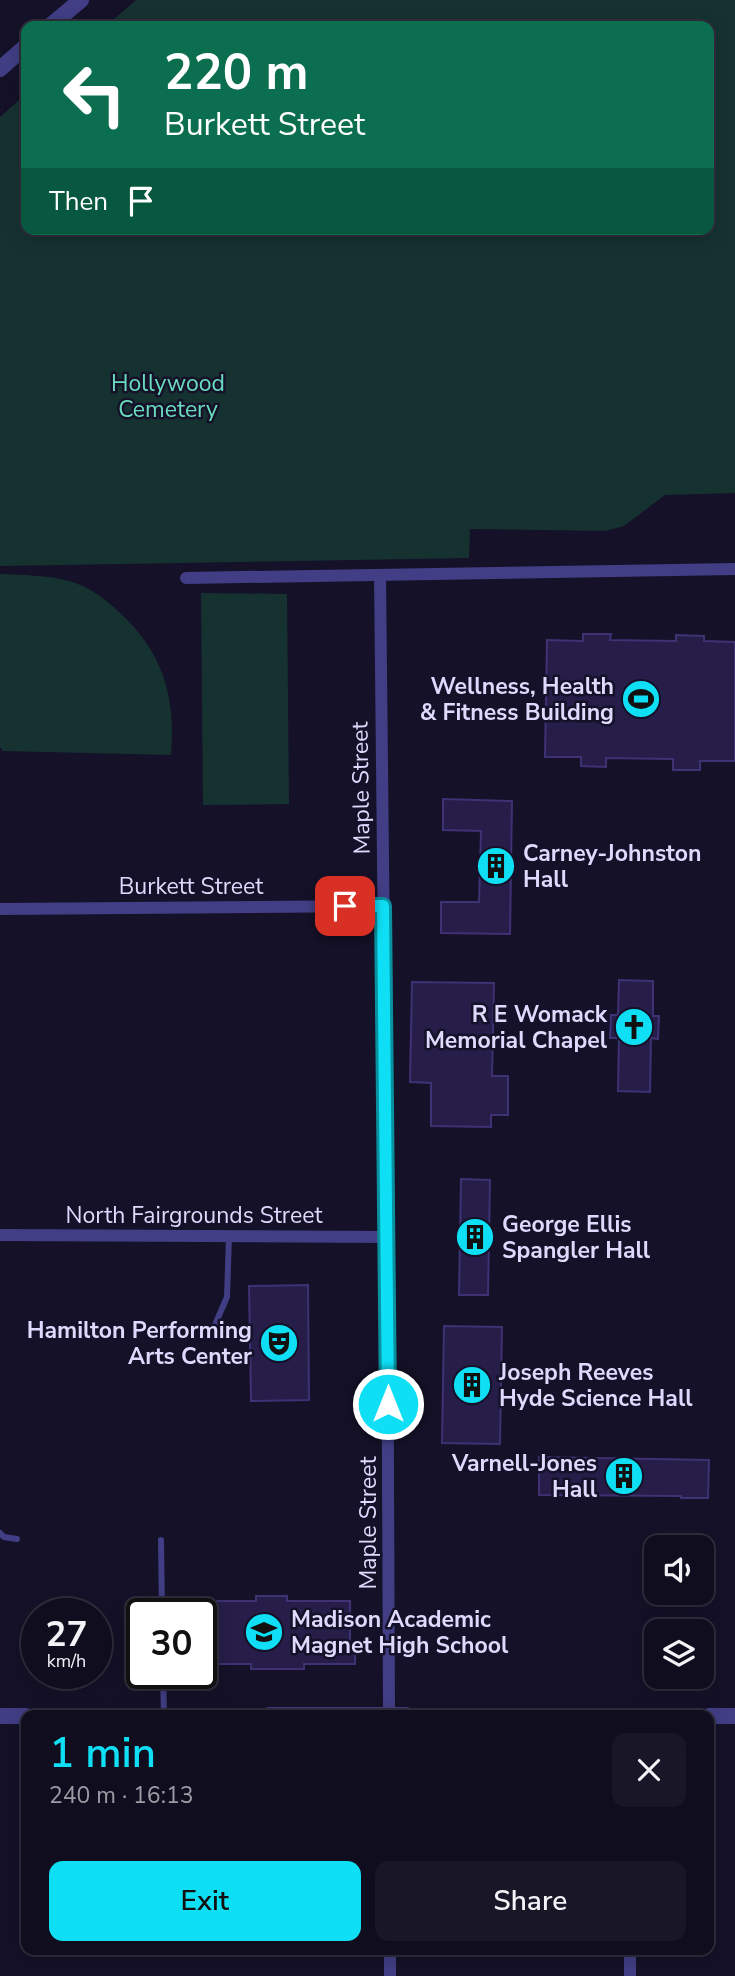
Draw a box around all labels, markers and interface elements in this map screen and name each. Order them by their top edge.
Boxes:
text: 220 m [164,39,308,106]
icon: left [49,49,140,140]
text: Burkett Street [164,103,365,146]
icon: arrive [122,182,160,220]
text: Then [49,184,108,219]
park label: Hollywood Cemetery [111,368,225,425]
place label: Wellness, Health & Fitness Building [420,671,614,728]
sports icon: Wellness, Health & Fitness Building [620,678,662,720]
street label: Maple Street [344,720,378,855]
place label: Carney-Johnston Hall [523,838,701,895]
building icon: Carney-Johnston Hall [475,845,517,887]
street label: Burkett Street [119,871,264,902]
pin [315,876,375,936]
icon: arrive [326,887,364,925]
place label: R E Womack Memorial Chapel [425,999,608,1056]
church icon: R E Womack Memorial Chapel [613,1006,655,1048]
street label: North Fairgrounds Street [66,1200,323,1231]
place label: George Ellis Spangler Hall [502,1209,651,1266]
building icon: George Ellis Spangler Hall [454,1216,496,1258]
place label: Hamilton Performing Arts Center [27,1315,252,1372]
theatre icon: Hamilton Performing Arts Center [258,1322,300,1364]
place label: Joseph Reeves Hyde Science Hall [498,1357,693,1414]
building icon: Joseph Reeves Hyde Science Hall [451,1364,493,1406]
position arrow [351,1367,425,1441]
place label: Varnell-Jones Hall [451,1448,598,1505]
building icon: Varnell-Jones Hall [603,1455,645,1497]
street label: Maple Street [353,1456,384,1589]
map controls [644,1535,714,1689]
button: sound [644,1535,714,1605]
speed limit sign: 30 [126,1598,217,1689]
place label: Madison Academic Magnet High School [291,1604,509,1661]
text: 27 [45,1611,88,1658]
school or university icon: Madison Academic Magnet High School [243,1611,285,1653]
button: layers [644,1619,714,1689]
text: km/h [47,1649,86,1673]
text: 1 min [49,1725,156,1782]
button: close [612,1733,686,1807]
text: 240 m · 16:13 [49,1780,194,1811]
button: Exit [49,1861,361,1941]
button: Share [375,1861,686,1941]

